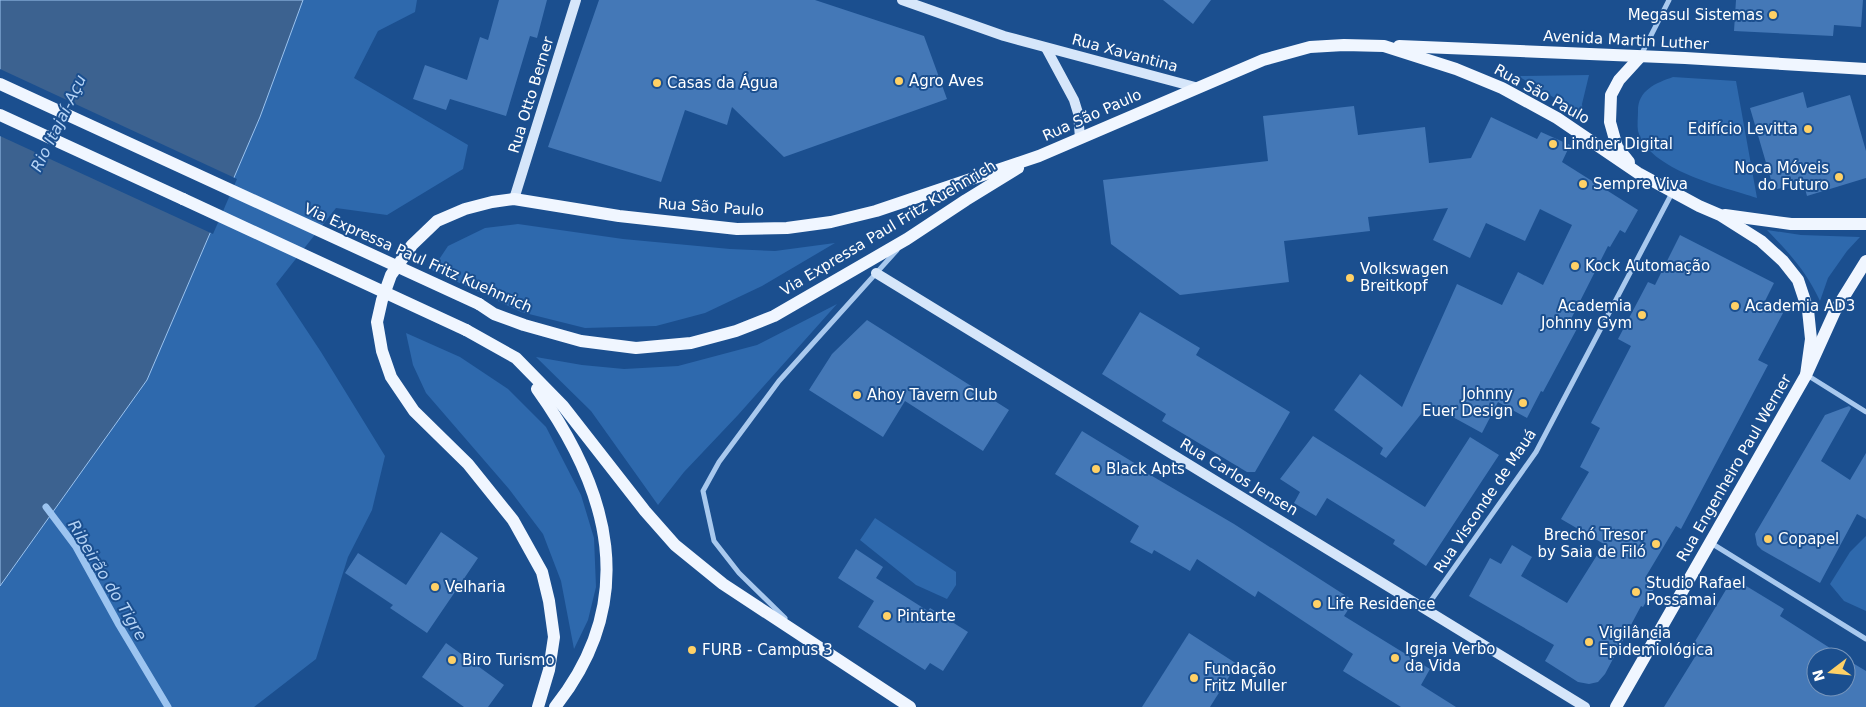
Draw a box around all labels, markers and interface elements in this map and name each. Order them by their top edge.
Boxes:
place label: Megasul Sistemas [1628,6,1763,24]
marker: Megasul Sistemas [1767,9,1779,21]
street label: Avenida Martin Luther [1543,27,1710,53]
street label: Rua Xavantina [1070,30,1180,76]
street label: Rua Otto Berner [505,34,558,156]
street label: Rua São Paulo [1491,60,1593,128]
water label: Rio Itajaí-Açu [27,72,90,175]
place label: Agro Aves [909,72,984,90]
place label: Casas da Água [667,73,778,92]
marker: Agro Aves [893,75,905,87]
marker: Casas da Água [651,77,663,89]
street label: Rua São Paulo [1040,85,1144,145]
place label: Edifício Levitta [1688,120,1798,138]
marker: Edifício Levitta [1802,123,1814,135]
place label: Lindner Digital [1563,135,1673,153]
marker: Lindner Digital [1547,138,1559,150]
street label: Via Expressa Paul Fritz Kuehnrich [777,156,999,300]
place label: Noca Móveis do Futuro [1734,159,1829,194]
marker: Noca Móveis do Futuro [1833,171,1845,183]
place label: Sempre Viva [1593,175,1688,193]
marker: Sempre Viva [1577,178,1589,190]
street label: Rua São Paulo [657,194,765,220]
street label: Via Expressa Paul Fritz Kuehnrich [301,199,535,317]
place label: Kock Automação [1585,257,1710,275]
place label: Volkswagen Breitkopf [1360,260,1449,295]
marker: Kock Automação [1569,260,1581,272]
marker: Volkswagen Breitkopf [1344,272,1356,284]
place label: Academia Johnny Gym [1540,297,1632,332]
place label: Academia AD3 [1745,297,1855,315]
marker: Academia AD3 [1729,300,1741,312]
marker: Academia Johnny Gym [1636,309,1648,321]
street label: Rua Engenheiro Paul Werner [1673,370,1795,565]
place label: Johnny Euer Design [1422,385,1513,420]
place label: Ahoy Tavern Club [867,386,997,404]
marker: Ahoy Tavern Club [851,389,863,401]
marker: Johnny Euer Design [1517,397,1529,409]
street label: Rua Visconde de Mauá [1430,426,1540,576]
street label: Rua Carlos Jensen [1177,435,1301,519]
place label: Black Apts [1106,460,1185,478]
marker: Black Apts [1090,463,1102,475]
water label: Ribeirão do Tigre [64,517,151,644]
place label: Brechó Tresor by Saia de Filó [1537,526,1647,561]
place label: Copapel [1778,530,1839,548]
marker: Copapel [1762,533,1774,545]
marker: Brechó Tresor by Saia de Filó [1650,538,1662,550]
place label: Studio Rafael Possamai [1646,574,1746,609]
place label: Velharia [445,578,506,596]
marker: Velharia [429,581,441,593]
marker: Studio Rafael Possamai [1630,586,1642,598]
place label: Life Residence [1327,595,1436,613]
marker: Life Residence [1311,598,1323,610]
place label: Pintarte [897,607,956,625]
marker: Pintarte [881,610,893,622]
place label: Vigilância Epidemiológica [1599,624,1713,659]
marker: Vigilância Epidemiológica [1583,636,1595,648]
place label: Igreja Verbo da Vida [1405,640,1495,675]
place label: FURB - Campus 3 [702,641,833,659]
marker: FURB - Campus 3 [686,644,698,656]
north arrow [1806,647,1856,697]
place label: Biro Turismo [462,651,555,669]
marker: Igreja Verbo da Vida [1389,652,1401,664]
marker: Biro Turismo [446,654,458,666]
place label: Fundação Fritz Muller [1204,660,1287,695]
text: N [1809,668,1828,683]
marker: Fundação Fritz Muller [1188,672,1200,684]

